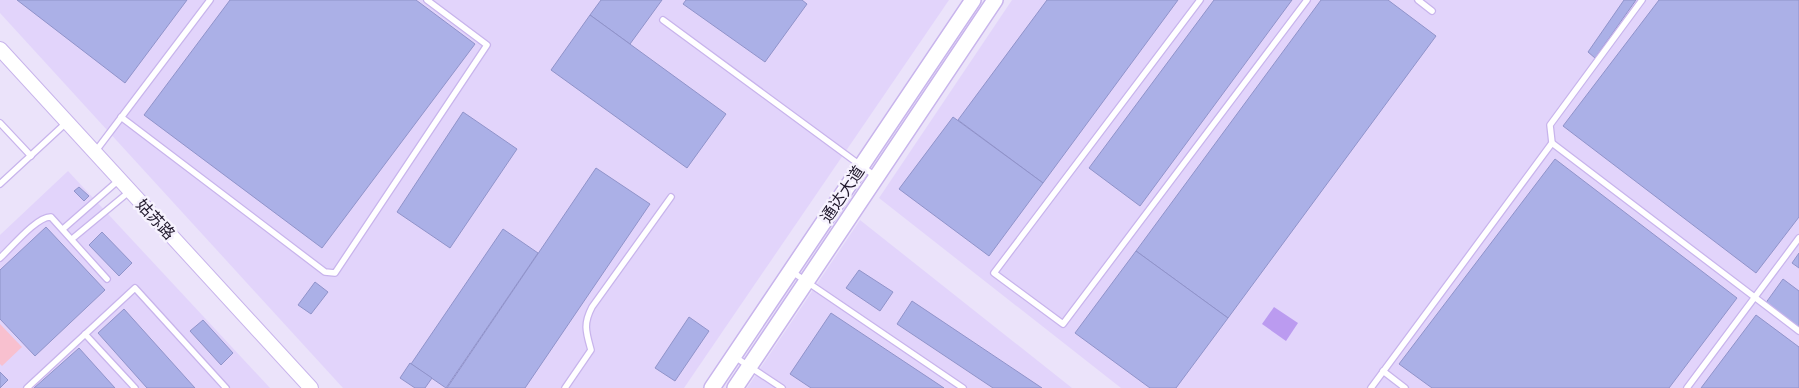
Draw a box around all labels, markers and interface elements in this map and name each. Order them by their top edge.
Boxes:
street label: 通达大道 [817,162,868,226]
street label: 姑苏路 [132,195,179,243]

